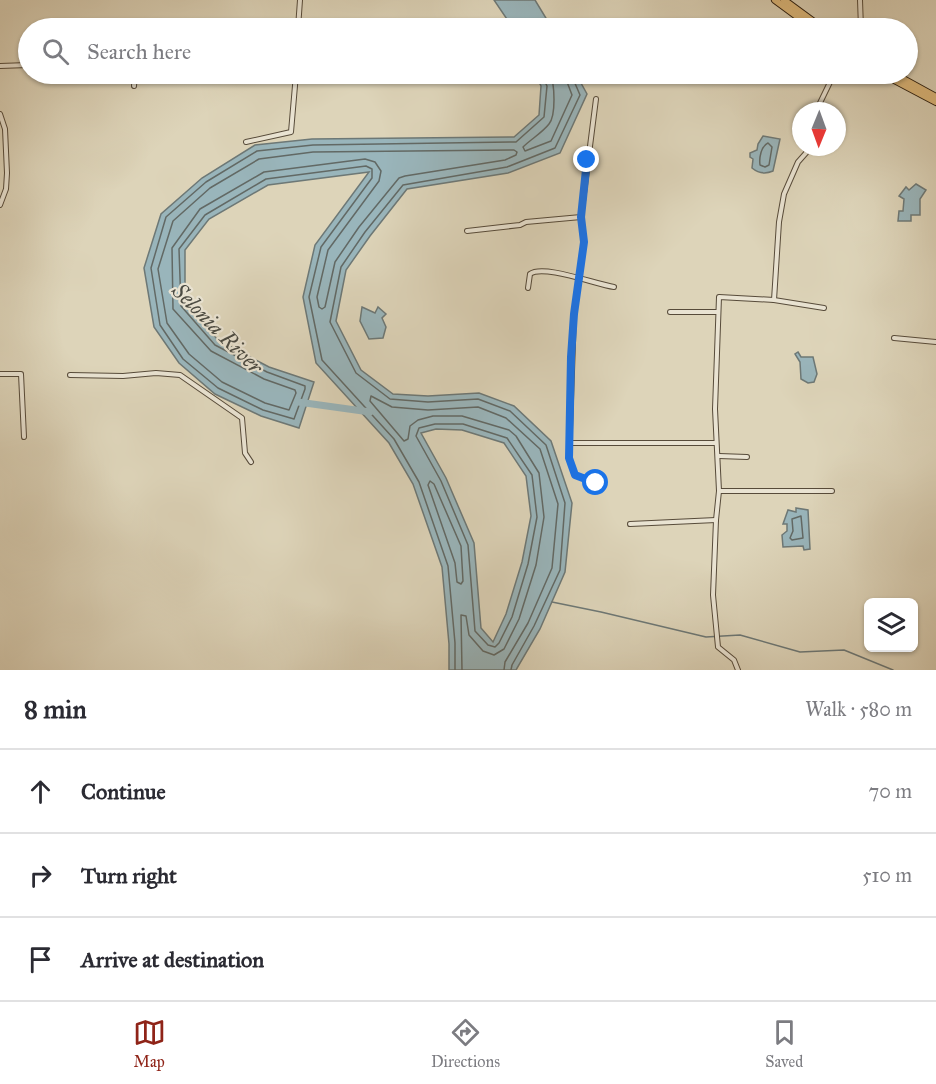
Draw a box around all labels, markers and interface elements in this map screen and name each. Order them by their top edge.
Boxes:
search box [18,18,918,84]
icon: search [39,35,72,68]
text: Search here [87,38,191,65]
north arrow [792,102,846,156]
route end [573,146,599,172]
water label: Selonia River [166,277,270,381]
route start [582,469,608,495]
map controls [864,598,918,652]
button: layers [864,598,918,652]
text: 8 min [24,693,87,725]
text: Walk · 580 m [805,697,912,721]
icon: ahead [24,775,57,808]
text: Continue [81,778,166,805]
text: 70 m [869,779,912,803]
icon: right [24,859,57,892]
text: Turn right [81,862,177,889]
text: 510 m [862,863,912,887]
icon: arrive [24,943,57,976]
text: Arrive at destination [81,946,264,973]
tab: Map [133,1016,166,1071]
tab: Directions [431,1016,500,1071]
tab: Saved [765,1016,803,1071]

